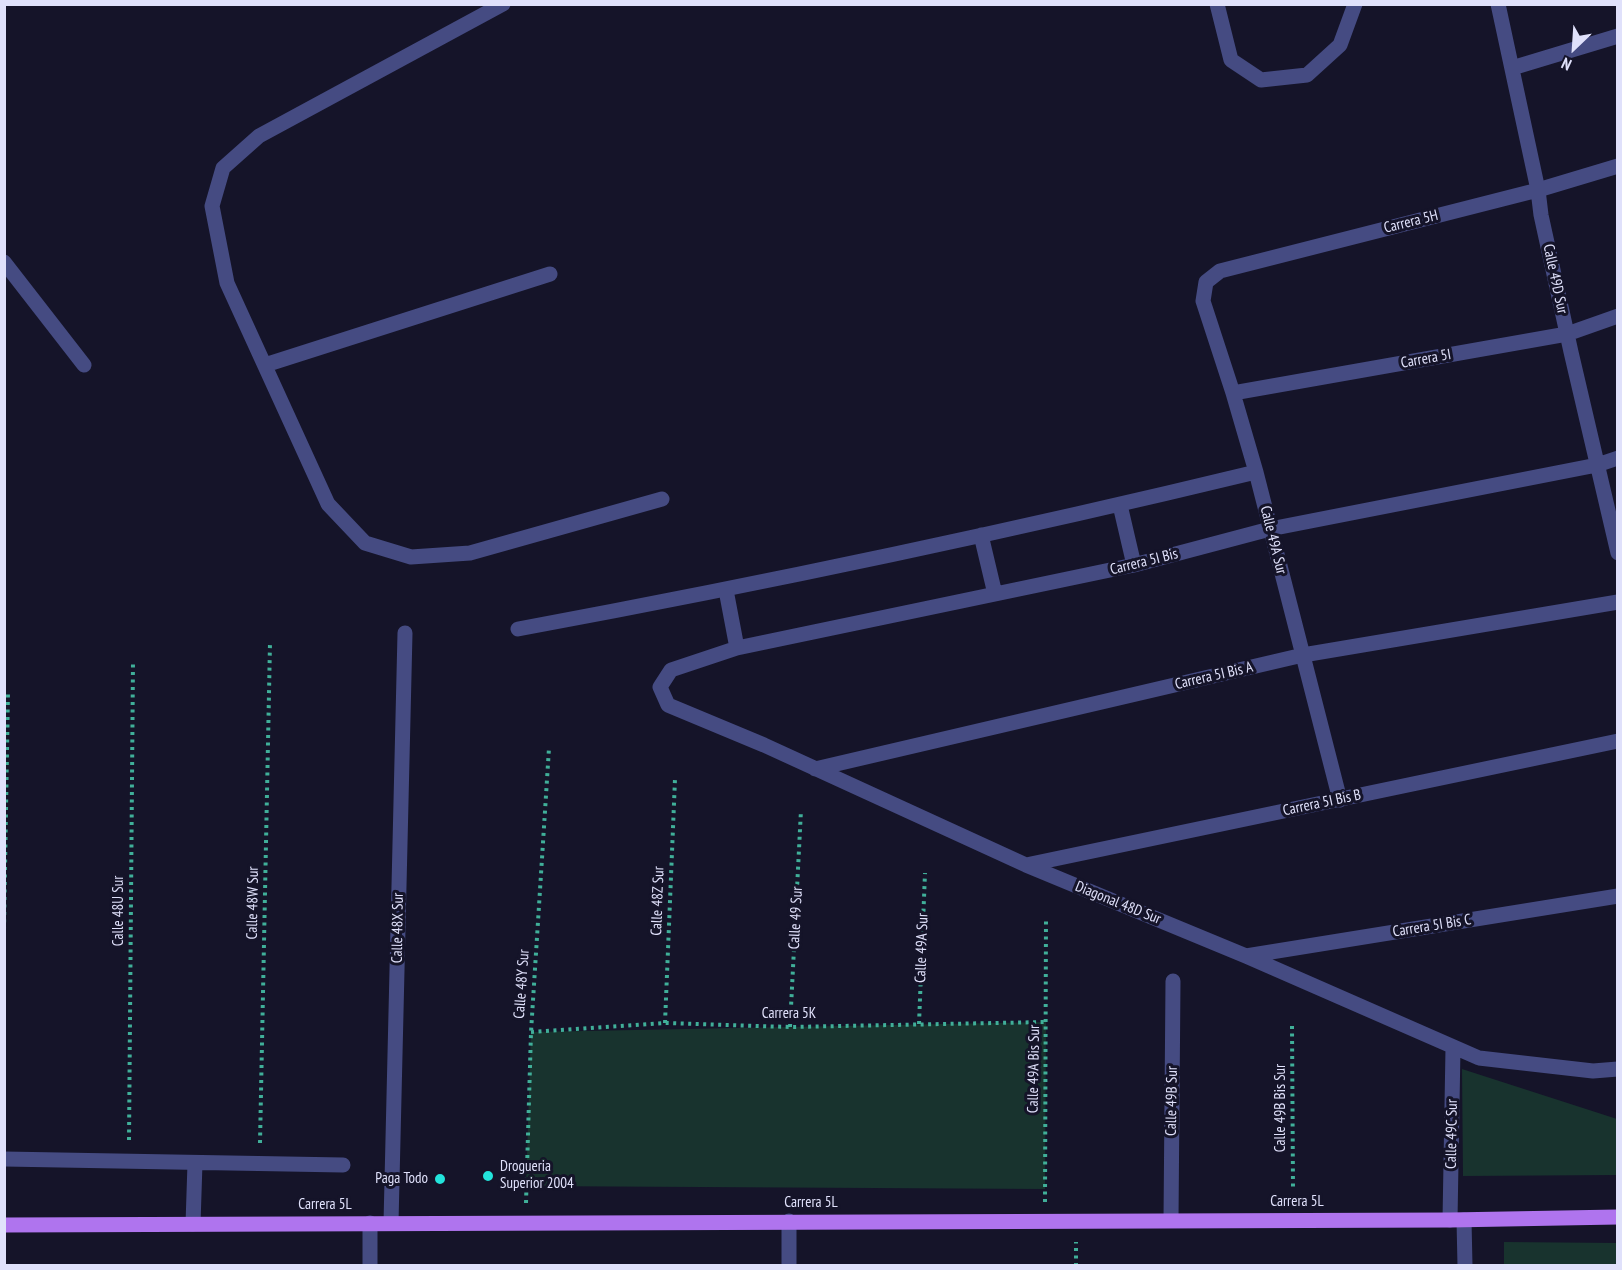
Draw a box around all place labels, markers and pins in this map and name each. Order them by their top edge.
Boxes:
place label: Drogueria Superior 2004 [500,1158,574,1193]
marker: Drogueria Superior 2004 [481,1169,495,1183]
place label: Paga Todo [375,1170,428,1188]
marker: Paga Todo [433,1172,447,1186]

